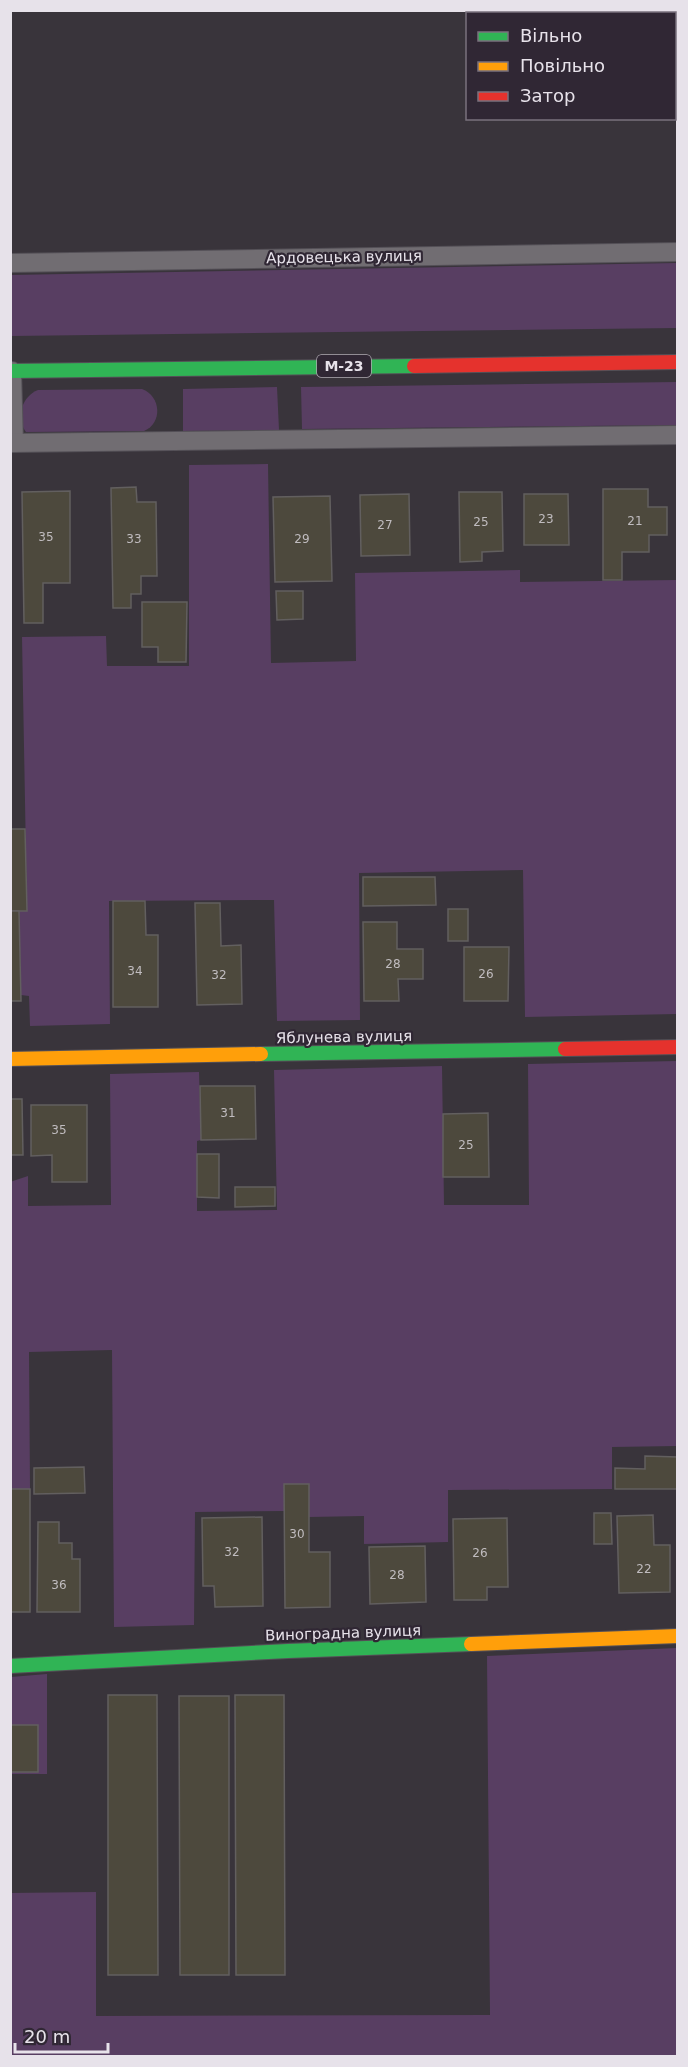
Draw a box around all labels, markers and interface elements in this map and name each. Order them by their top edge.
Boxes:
legend [466,12,676,120]
text: Вільно [520,25,582,46]
text: Повільно [520,55,605,76]
text: Затор [520,85,576,106]
street label: Ардовецька вулиця [266,247,422,267]
road number: М-23 [317,355,371,377]
house number: 23 [538,512,554,526]
house number: 21 [627,514,643,528]
house number: 25 [473,515,489,529]
house number: 27 [377,518,393,532]
house number: 35 [38,530,54,544]
house number: 33 [126,532,142,546]
house number: 29 [294,532,310,546]
house number: 28 [385,957,401,971]
house number: 34 [127,964,143,978]
house number: 26 [478,967,494,981]
house number: 32 [211,968,227,982]
street label: Яблунева вулиця [276,1027,412,1047]
house number: 31 [220,1106,236,1120]
house number: 35 [51,1123,67,1137]
house number: 25 [458,1138,474,1152]
house number: 30 [289,1527,305,1541]
house number: 32 [224,1545,240,1559]
house number: 26 [472,1546,488,1560]
house number: 22 [636,1562,652,1576]
house number: 28 [389,1568,405,1582]
house number: 36 [51,1578,67,1592]
street label: Виноградна вулиця [265,1621,421,1645]
scale bar [15,2016,108,2054]
text: 20 m [24,2026,70,2047]

